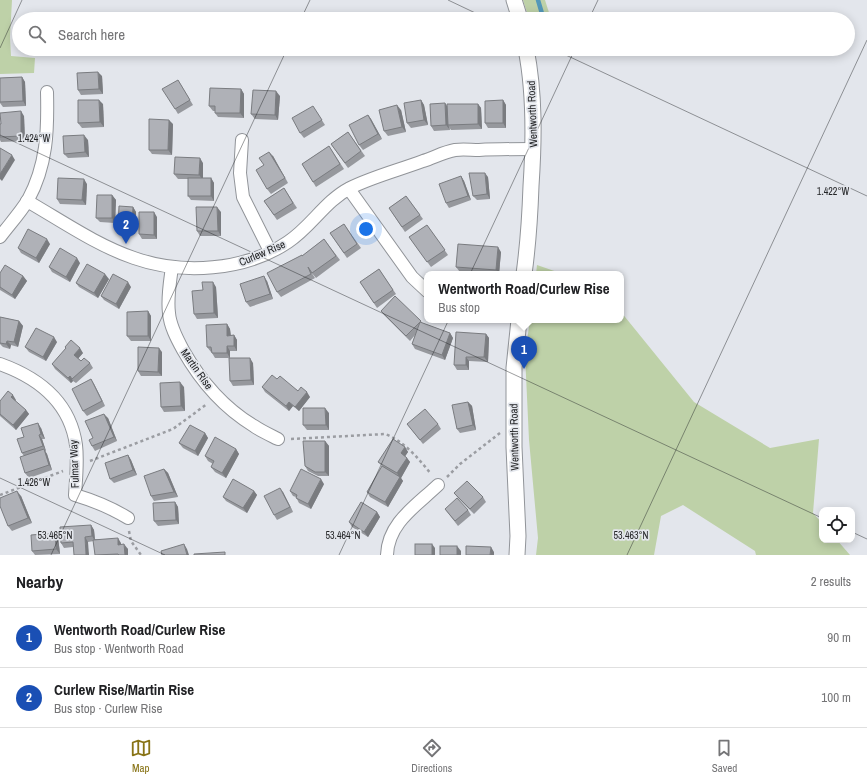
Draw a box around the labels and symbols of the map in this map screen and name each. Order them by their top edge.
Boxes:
street label: Wentworth Road [524,80,540,148]
text: 1.424°W [18,132,50,145]
text: 1.422°W [817,185,849,198]
pin: 2 [113,211,139,244]
your location [356,219,376,239]
street label: Curlew Rise [237,237,287,269]
pin: 1 [511,336,537,369]
street label: Martin Rise [178,346,216,392]
street label: Wentworth Road [506,403,522,471]
street label: Fulmar Way [66,439,82,488]
text: 1.426°W [18,476,50,489]
text: 53.465°N [38,529,73,542]
text: 53.464°N [326,529,361,542]
text: 53.463°N [614,529,649,542]

